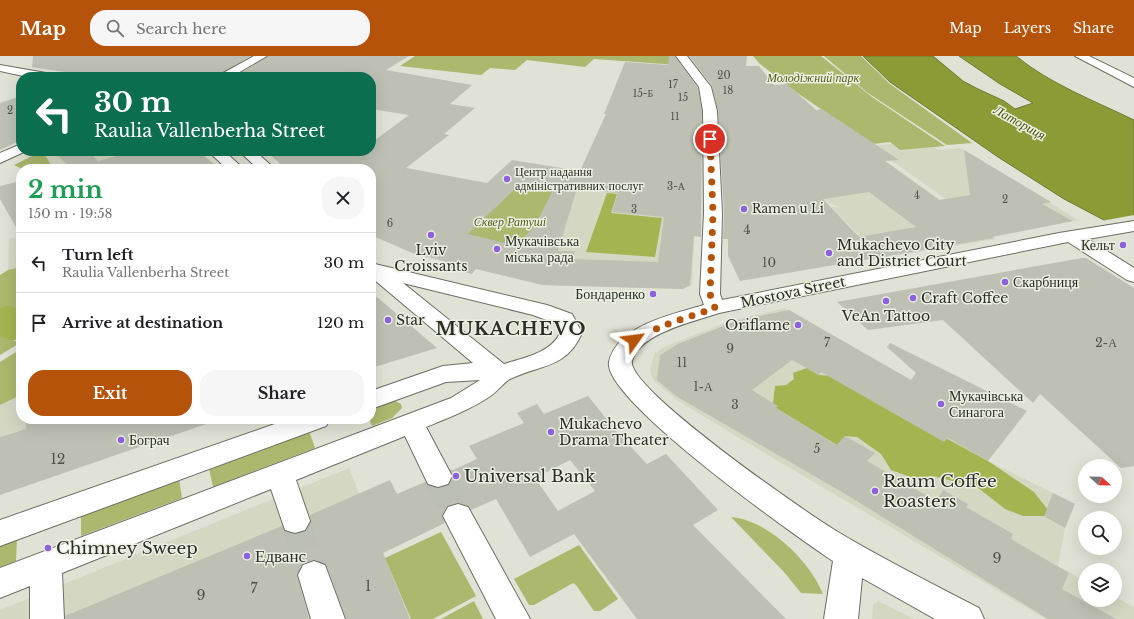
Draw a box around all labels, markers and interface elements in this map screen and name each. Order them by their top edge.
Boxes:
search box [90,10,370,46]
text: Map [20,17,66,40]
icon: search [104,17,126,39]
text: Search here [136,19,227,38]
text: Map [949,19,982,37]
text: Layers [1004,19,1051,37]
text: Share [1073,19,1114,37]
house number: 20 [717,69,731,82]
park label: Молодіжний парк [766,70,859,85]
house number: 17 [668,78,679,91]
house number: 18 [723,84,733,97]
text: 30 m [94,85,171,120]
house number: 15-Б [633,87,654,100]
icon: left [28,88,80,140]
house number: 15 [678,91,688,104]
water label: Латориця [990,101,1049,144]
house number: 2 [7,104,13,117]
house number: 11 [671,110,679,123]
text: Raulia Vallenberha Street [94,120,325,142]
pin [693,122,727,156]
icon: arrive [699,128,721,150]
place label: Центр надання адміністративних послуг [515,164,644,193]
marker: Центр надання адміністративних послуг [502,174,512,184]
text: 2 min [28,175,103,204]
button: close [322,177,364,219]
house number: 3-А [667,180,686,193]
house number: 4 [914,189,920,202]
house number: 2 [1002,193,1008,206]
place label: Ramen u Li [752,201,824,216]
house number: 3 [631,203,637,216]
marker: Ramen u Li [739,204,749,214]
text: 150 m · 19:58 [28,205,112,222]
park label: Сквер Ратуші [474,214,546,229]
house number: 6 [387,217,393,230]
house number: 4 [743,222,751,237]
marker: Lviv Croissants [426,230,436,240]
place label: Мукачівська міська рада [505,232,580,266]
place label: Mukachevo City and District Court [837,236,967,270]
place label: Кельт [1081,236,1115,254]
marker: Кельт [1118,240,1128,250]
place label: Lviv Croissants [394,241,468,275]
marker: Мукачівська міська рада [492,244,502,254]
text: Turn left [62,245,133,264]
marker: Mukachevo City and District Court [824,248,834,258]
icon: left [28,252,50,274]
text: 30 m [324,253,364,272]
house number: 10 [762,255,776,270]
text: Raulia Vallenberha Street [62,264,229,281]
street label: Mostova Street [739,272,848,312]
place label: Скарбниця [1013,273,1079,291]
marker: Скарбниця [1000,277,1010,287]
place label: Бондаренко [575,285,645,303]
marker: Бондаренко [648,289,658,299]
place label: Craft Coffee [921,289,1008,307]
marker: Craft Coffee [908,293,918,303]
marker: VeAn Tattoo [881,296,891,306]
place label: VeAn Tattoo [841,307,930,325]
place label: Star [396,311,425,329]
icon: arrive [28,312,50,334]
text: Arrive at destination [62,313,223,332]
text: 120 m [317,313,364,332]
marker: Star [383,315,393,325]
place label: Oriflame [725,316,790,334]
district label: MUKACHEVO [436,318,586,340]
position arrow [613,319,655,361]
marker: Oriflame [793,320,803,330]
house number: 7 [824,335,831,350]
house number: 2-А [1095,335,1117,350]
house number: 9 [726,341,734,356]
house number: 11 [677,355,687,370]
button: Exit [28,370,192,416]
button: Share [200,370,364,416]
house number: 1-А [693,379,713,394]
place label: Мукачівська Синагога [949,387,1024,421]
house number: 3 [731,397,739,412]
marker: Мукачівська Синагога [936,399,946,409]
place label: Mukachevo Drama Theater [559,415,669,449]
marker: Mukachevo Drama Theater [546,427,556,437]
place label: Бограч [129,431,169,449]
marker: Бограч [116,435,126,445]
house number: 5 [814,441,821,456]
house number: 12 [51,450,65,468]
north arrow [1078,459,1122,503]
map controls [1078,459,1122,607]
place label: Universal Bank [464,466,596,487]
marker: Universal Bank [451,471,461,481]
place label: Raum Coffee Roasters [883,471,997,512]
marker: Raum Coffee Roasters [870,486,880,496]
button: search [1078,511,1122,555]
place label: Chimney Sweep [56,538,198,559]
marker: Chimney Sweep [43,543,53,553]
place label: Едванс [255,546,306,567]
house number: 9 [992,549,1002,567]
marker: Едванс [242,551,252,561]
button: layers [1078,563,1122,607]
house number: 1 [365,577,371,595]
house number: 7 [250,579,258,597]
house number: 9 [196,586,206,604]

